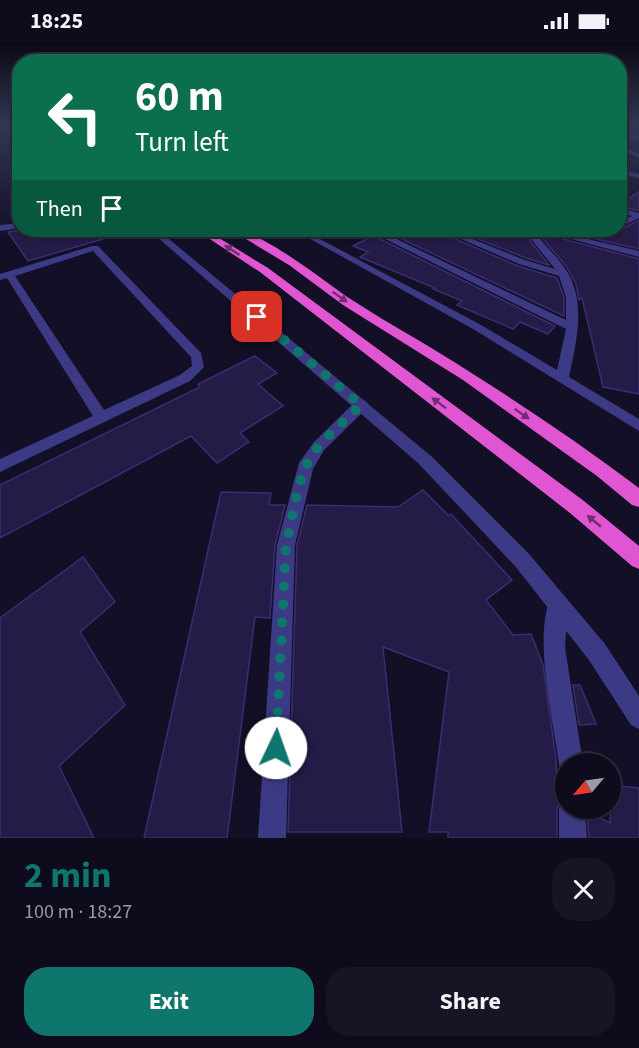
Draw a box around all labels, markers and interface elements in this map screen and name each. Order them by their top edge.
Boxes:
text: 18:25 [30,5,83,37]
text: 60 m [135,67,224,127]
icon: left [36,78,114,156]
text: Turn left [135,123,229,162]
icon: arrive [95,192,128,225]
text: Then [36,193,83,225]
one-way arrow [224,245,240,256]
pin [231,291,282,342]
one-way arrow [332,291,348,303]
icon: arrive [240,300,273,333]
one-way arrow [431,398,446,410]
one-way arrow [513,408,529,420]
one-way arrow [586,515,602,528]
position arrow [244,716,308,780]
north arrow [555,753,621,819]
map controls [555,753,621,819]
text: 2 min [24,850,112,901]
button: close [552,858,615,921]
text: 100 m · 18:27 [24,898,132,926]
button: Exit [24,967,314,1036]
button: Share [326,967,615,1036]

